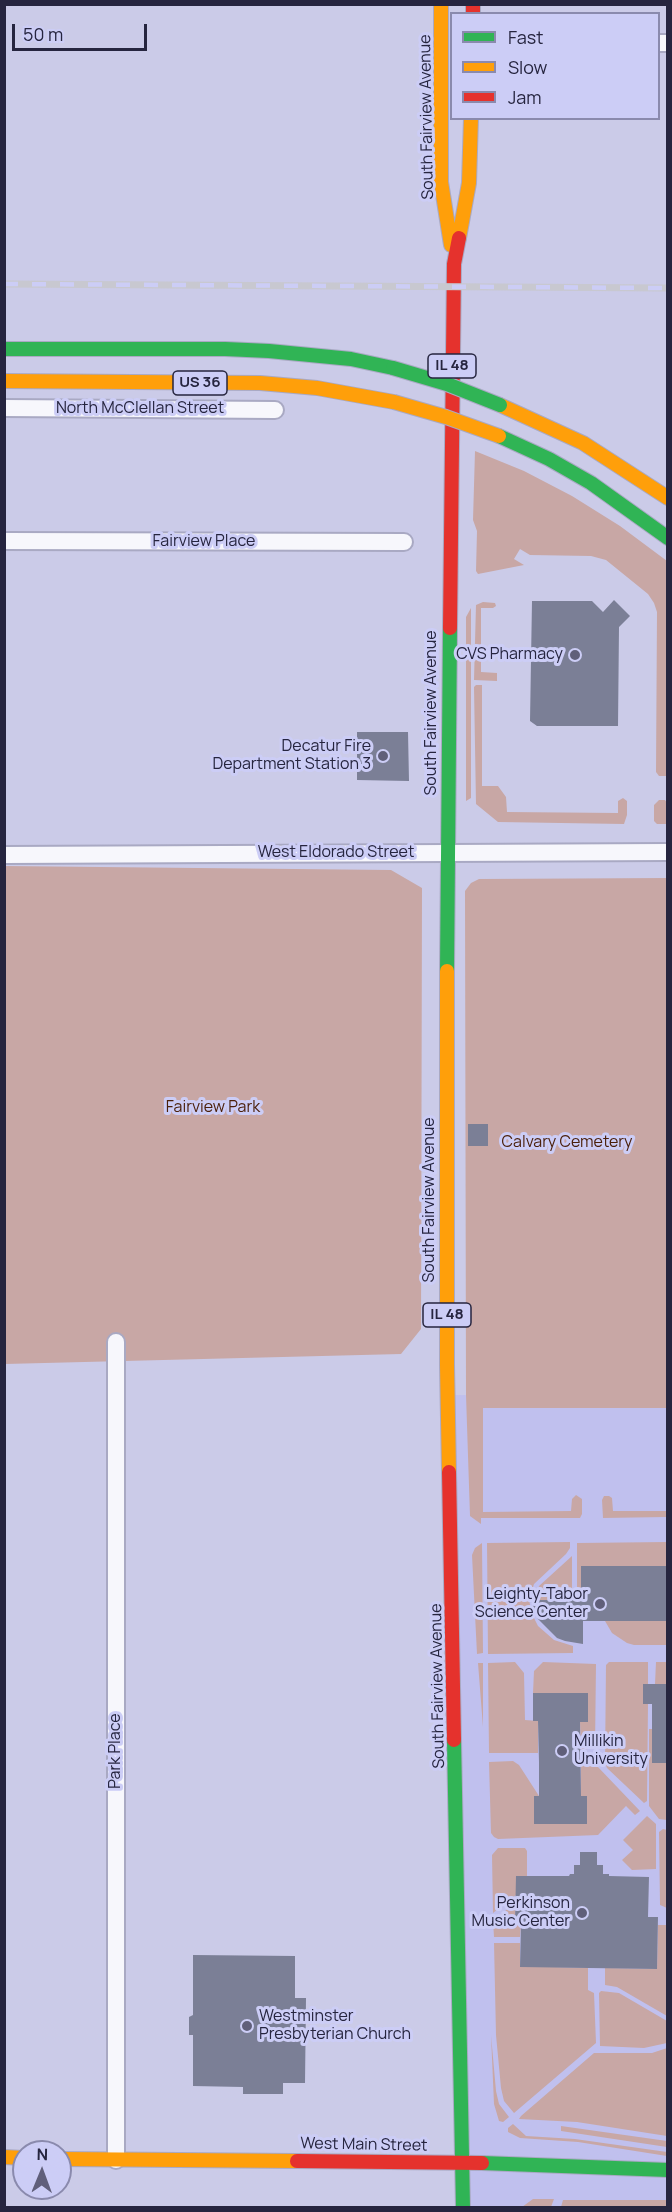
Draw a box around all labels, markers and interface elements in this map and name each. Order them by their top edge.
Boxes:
scale bar [15,12,150,50]
legend [450,12,660,120]
text: 50 m [23,22,63,46]
text: Fast [508,25,543,49]
street label: South Fairview Avenue [416,34,438,200]
text: Slow [508,55,547,79]
text: Jam [508,85,542,109]
road number: IL 48 [428,354,476,378]
road number: US 36 [173,371,227,395]
street label: North McClellan Street [56,399,224,419]
street label: Fairview Place [153,532,255,552]
street label: South Fairview Avenue [422,630,442,796]
place label: CVS Pharmacy [456,645,563,665]
marker: CVS Pharmacy [568,648,582,662]
place label: Decatur Fire Department Station 3 [213,737,371,775]
marker: Decatur Fire Department Station 3 [376,749,390,763]
street label: West Eldorado Street [258,843,414,863]
park label: Fairview Park [166,1098,260,1118]
street label: South Fairview Avenue [420,1117,440,1283]
park label: Calvary Cemetery [502,1133,632,1153]
road number: IL 48 [423,1303,471,1327]
place label: Leighty-Tabor Science Center [475,1585,588,1623]
marker: Leighty-Tabor Science Center [593,1597,607,1611]
street label: South Fairview Avenue [427,1603,449,1769]
street label: Park Place [106,1713,126,1789]
place label: Millikin University [574,1732,648,1770]
marker: Millikin University [555,1744,569,1758]
place label: Perkinson Music Center [472,1894,570,1932]
marker: Perkinson Music Center [575,1906,589,1920]
place label: Westminster Presbyterian Church [259,2007,411,2045]
marker: Westminster Presbyterian Church [240,2019,254,2033]
street label: West Main Street [300,2134,428,2156]
north arrow [12,2140,72,2200]
text: N [36,2143,48,2165]

